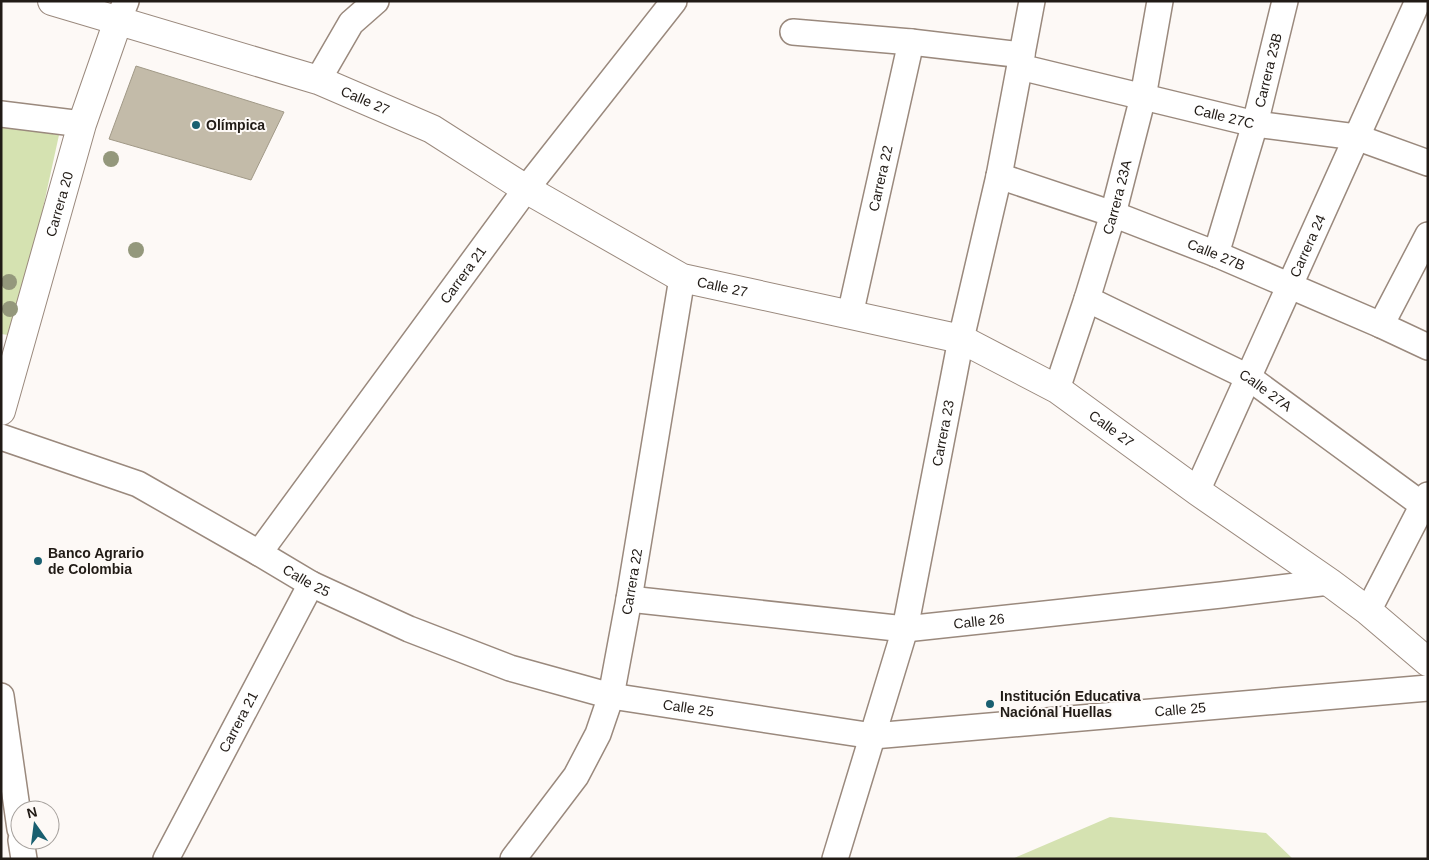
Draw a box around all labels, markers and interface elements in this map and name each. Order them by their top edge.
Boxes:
street label: Carrera 23B [1251,31,1285,109]
street label: Calle 27 [339,83,392,118]
street label: Calle 27C [1192,101,1256,132]
place label: Olímpica [206,117,265,133]
marker: Olímpica [190,119,202,131]
street label: Carrera 22 [865,144,896,213]
street label: Carrera 23A [1099,158,1135,236]
street label: Carrera 20 [43,169,76,239]
street label: Carrera 24 [1287,212,1329,280]
street label: Calle 27B [1185,236,1247,273]
street label: Carrera 21 [437,243,489,307]
street label: Calle 27 [696,274,749,300]
street label: Calle 27A [1237,366,1296,415]
street label: Carrera 23 [929,398,957,467]
street label: Calle 27 [1086,407,1137,450]
place label: Banco Agrario de Colombia [48,545,144,577]
street label: Carrera 22 [618,547,645,616]
marker: Banco Agrario de Colombia [32,555,44,567]
street label: Calle 25 [280,561,333,600]
street label: Calle 26 [953,610,1006,632]
street label: Carrera 21 [216,688,261,755]
place label: Institución Educativa Naciónal Huellas [1000,688,1141,720]
street label: Calle 25 [662,696,715,720]
marker: Institución Educativa Naciónal Huellas [984,698,996,710]
street label: Calle 25 [1154,699,1207,720]
north arrow [10,800,60,850]
text: N [25,803,39,821]

